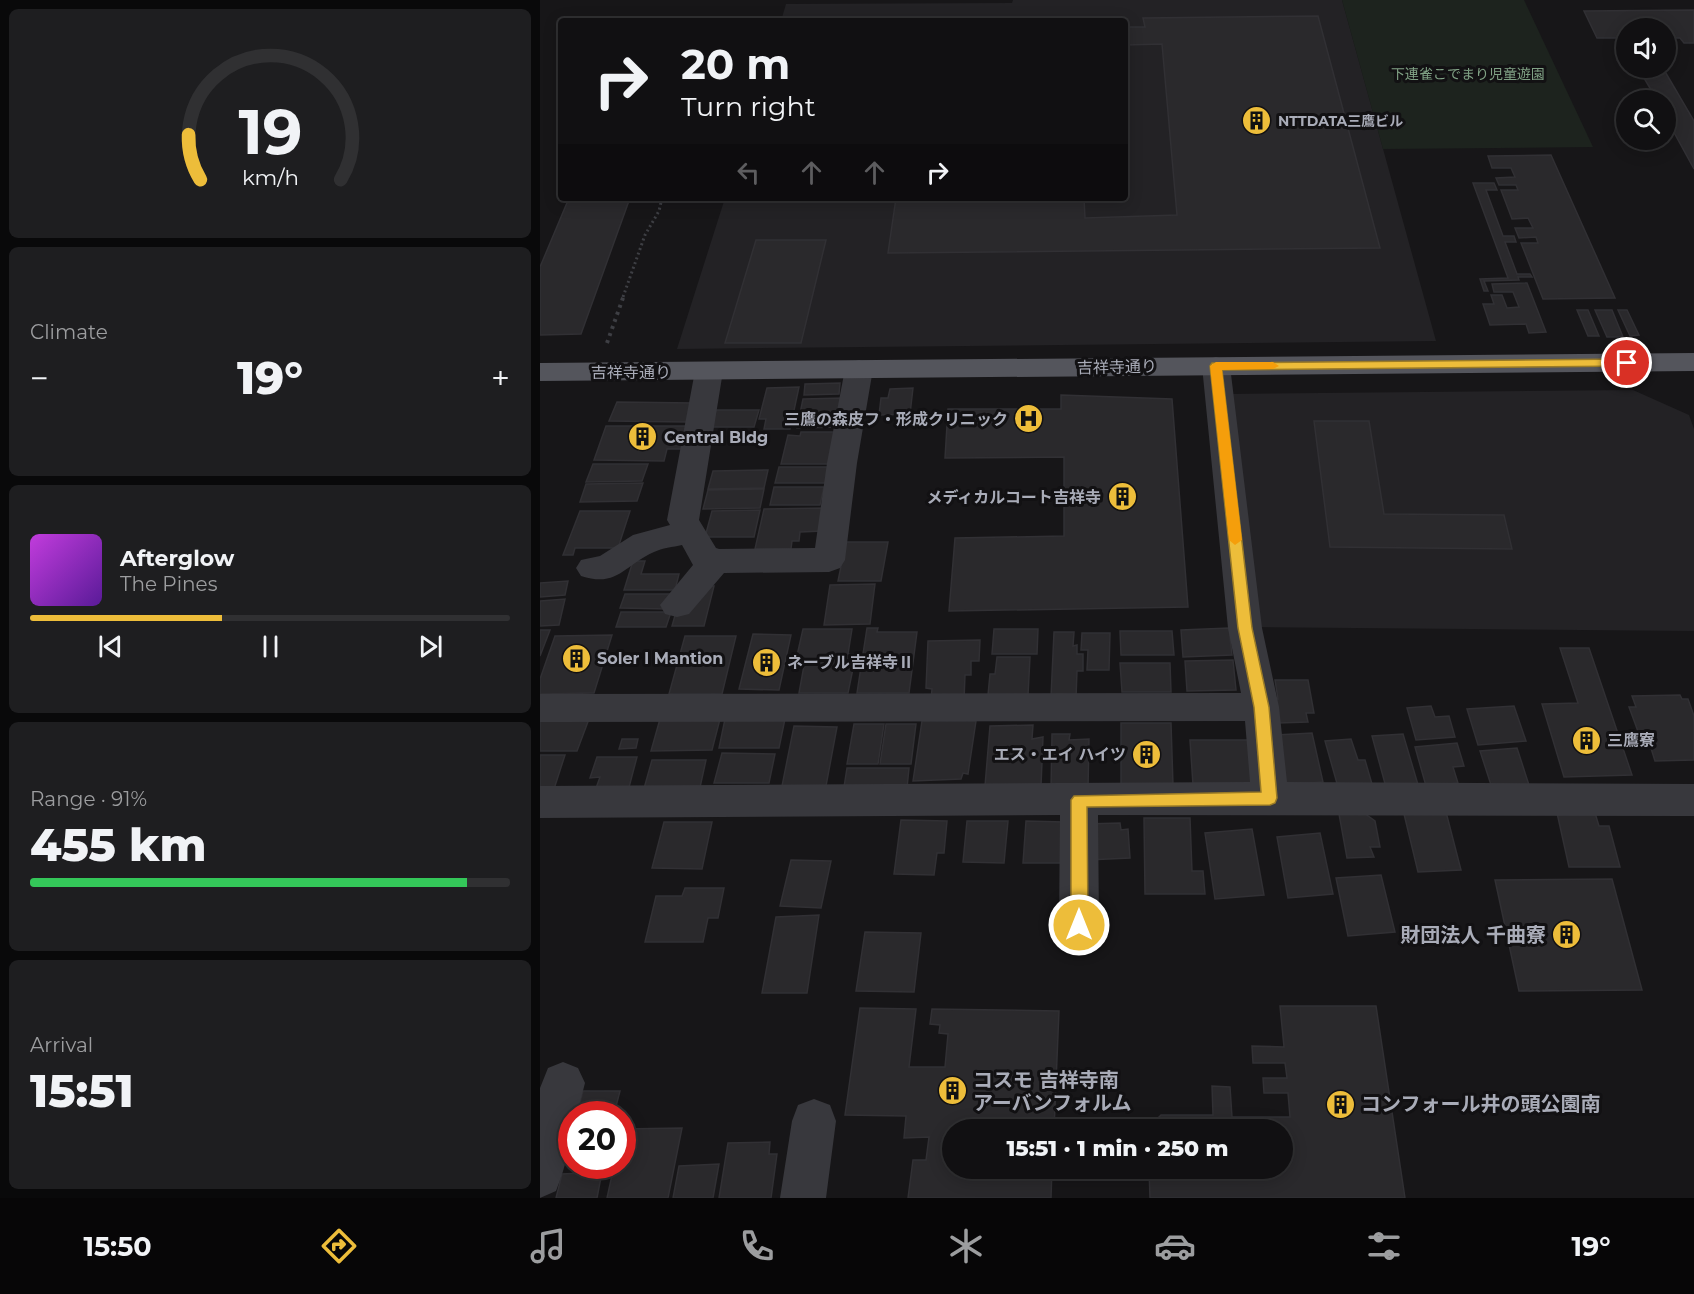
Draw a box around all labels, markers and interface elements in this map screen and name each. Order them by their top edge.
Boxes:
map controls [1616,18,1676,150]
button: sound [1616,18,1676,78]
text: 20 m [681,38,790,90]
icon: right [582,42,660,120]
park label: 下連雀こでまり児童遊園 [1391,65,1545,83]
text: Turn right [681,90,816,123]
button: search [1616,90,1676,150]
text: 19 [238,95,302,171]
building icon: NTTDATA三鷹ビル [1241,105,1273,137]
place label: NTTDATA三鷹ビル [1278,112,1403,130]
icon: left [732,156,765,189]
icon: ahead [795,156,828,189]
icon: ahead [858,156,891,189]
icon: right [921,156,954,189]
text: km/h [241,165,299,191]
text: Climate [30,320,108,344]
pin [1601,337,1652,388]
icon: arrive [1610,346,1643,379]
text: 19° [237,350,303,405]
street label: 吉祥寺通り [1077,357,1157,377]
text: − [30,358,49,398]
text: + [491,358,510,398]
street label: 吉祥寺通り [591,363,671,382]
hospital icon: 三鷹の森皮フ・形成クリニック [1013,403,1045,435]
place label: 三鷹の森皮フ・形成クリニック [784,410,1008,429]
building icon: Central Bldg [627,421,659,453]
place label: Central Bldg [664,428,768,447]
building icon: メディカルコート吉祥寺 [1106,481,1138,513]
place label: メディカルコート吉祥寺 [926,488,1101,507]
text: Afterglow [120,545,234,572]
text: The Pines [120,572,217,596]
icon: previous [94,630,127,663]
icon: pause [254,630,287,663]
icon: next [414,630,447,663]
building icon: Soler I Mantion [560,642,592,674]
building icon: ネーブル吉祥寺Ⅱ [750,646,782,678]
place label: Soler I Mantion [597,649,723,668]
place label: ネーブル吉祥寺Ⅱ [787,653,914,672]
building icon: 三鷹寮 [1570,724,1602,756]
place label: 三鷹寮 [1607,731,1655,750]
building icon: エス・エイ ハイツ [1131,738,1163,770]
place label: エス・エイ ハイツ [994,745,1126,764]
text: Range · 91% [30,787,147,811]
text: 455 km [30,817,206,872]
position arrow [1047,893,1111,957]
building icon: 財団法人 千曲寮 [1551,919,1583,951]
place label: 財団法人 千曲寮 [1400,923,1546,947]
text: Arrival [30,1033,93,1057]
text: 15:51 [30,1063,134,1118]
place label: コスモ 吉祥寺南 アーバンフォルム [973,1068,1132,1115]
building icon: コスモ 吉祥寺南 アーバンフォルム [936,1075,968,1107]
building icon: コンフォール井の頭公園南 [1324,1088,1356,1120]
place label: コンフォール井の頭公園南 [1361,1092,1600,1116]
speed limit sign: 20 [558,1101,636,1179]
text: 15:51 · 1 min · 250 m [1006,1135,1229,1162]
icon: directions [318,1225,360,1267]
icon: music [527,1225,569,1267]
icon: phone [736,1225,778,1267]
icon: climate [945,1225,987,1267]
icon: car [1154,1225,1196,1267]
icon: filters [1363,1225,1405,1267]
text: 15:50 [83,1230,152,1263]
text: 19° [1571,1230,1611,1263]

